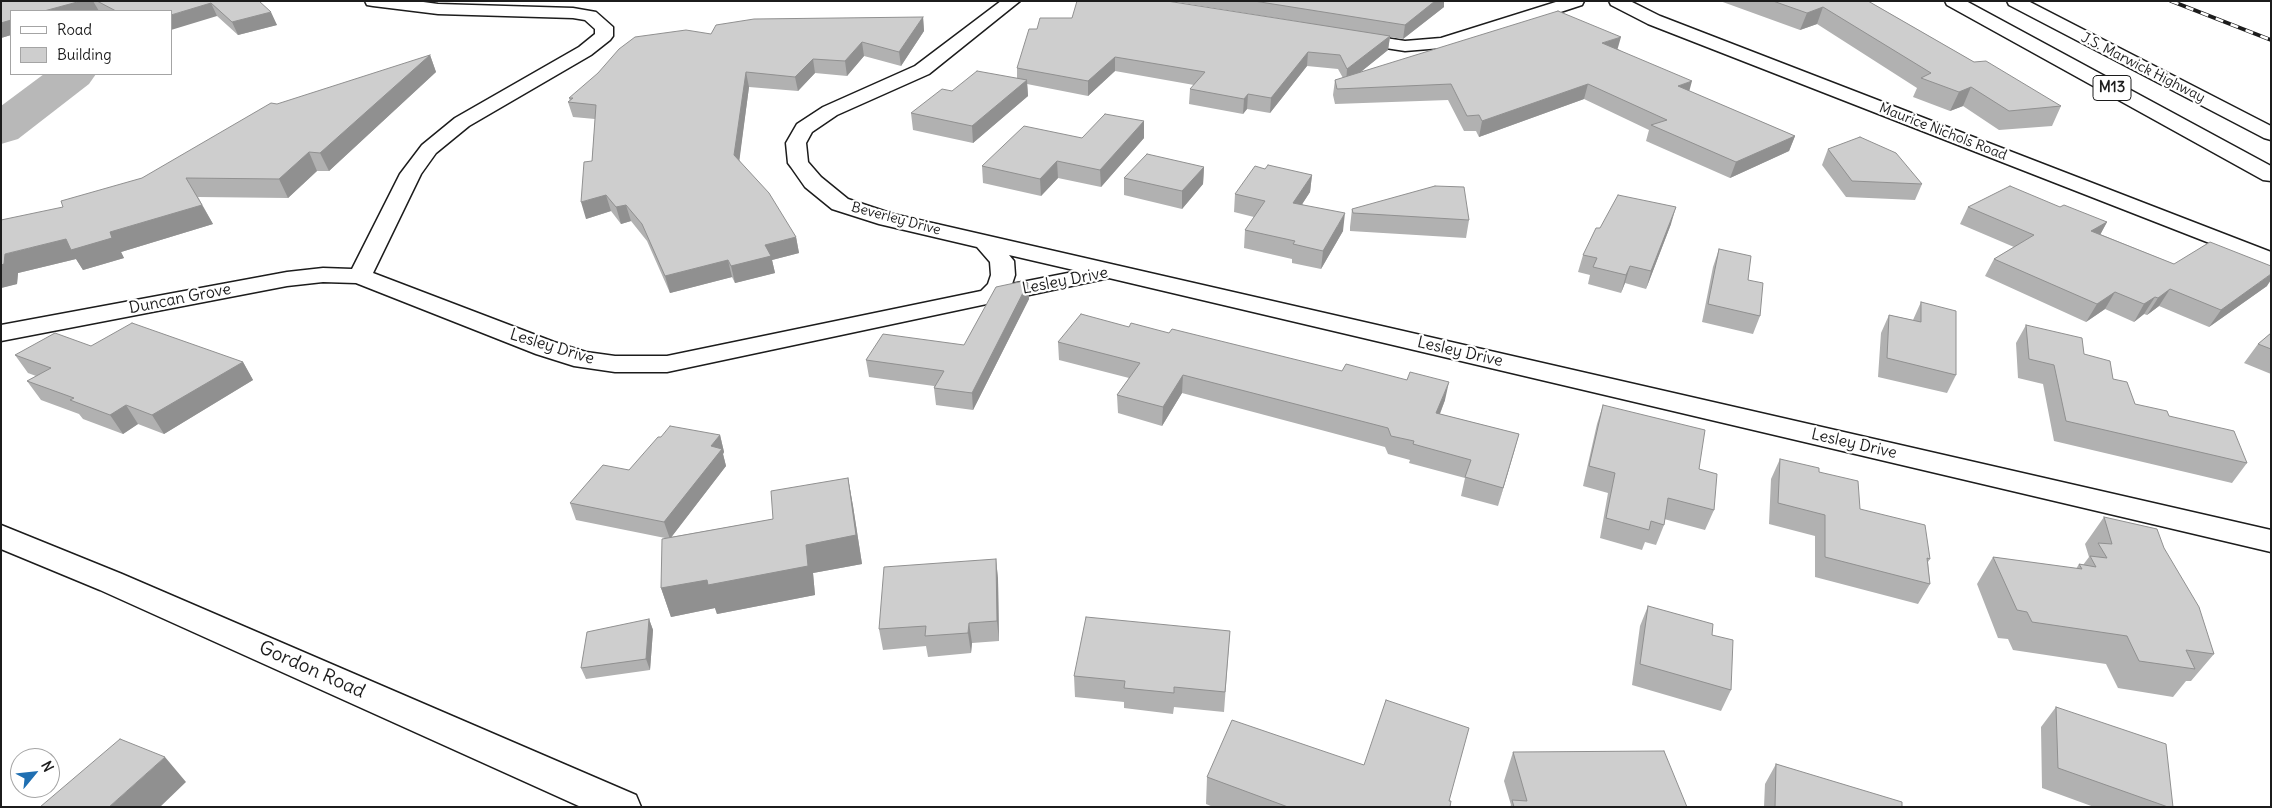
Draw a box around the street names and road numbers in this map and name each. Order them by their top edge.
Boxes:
street label: J.S. Marwick Highway [2078,30,2208,106]
road number: M13 [2093,76,2131,100]
street label: Maurice Nichols Road [1877,100,2009,164]
street label: Beverley Drive [849,199,943,239]
street label: Lesley Drive [1020,263,1110,299]
street label: Duncan Grove [127,280,233,318]
street label: Lesley Drive [508,325,596,369]
street label: Lesley Drive [1415,333,1505,371]
street label: Lesley Drive [1809,425,1899,463]
street label: Gordon Road [255,636,369,704]

